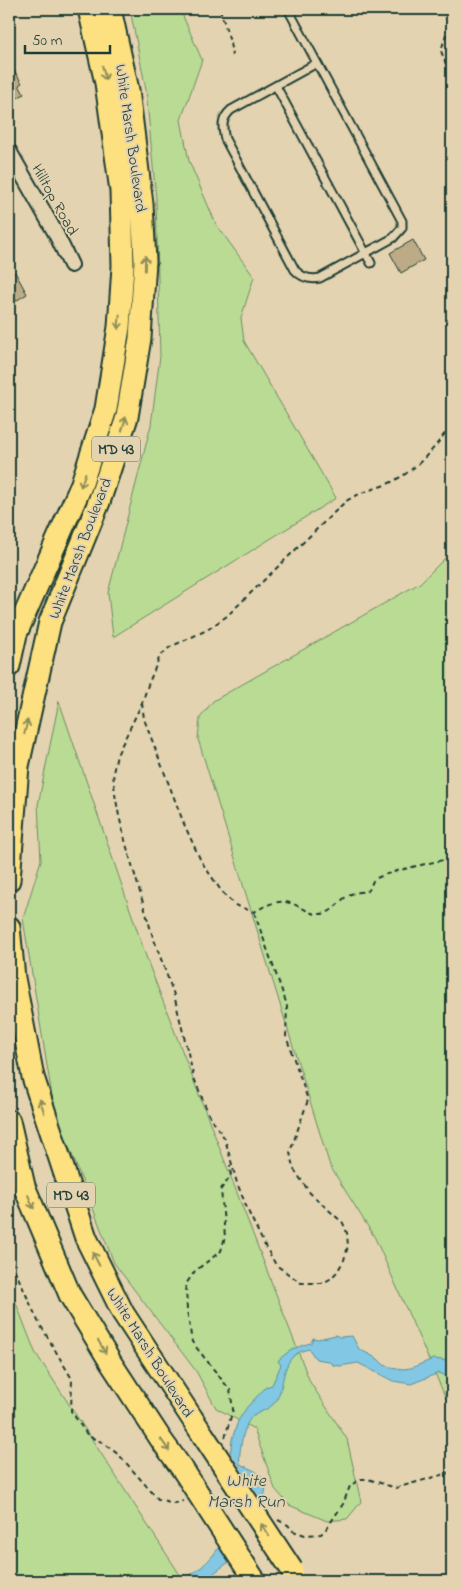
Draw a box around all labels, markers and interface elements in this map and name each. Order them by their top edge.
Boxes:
scale bar [25,22,110,54]
text: 50 m [32,30,63,52]
street label: White Marsh Boulevard [108,63,152,214]
one-way arrow [100,65,109,81]
street label: Hilltop Road [25,160,84,240]
one-way arrow [140,255,150,272]
one-way arrow [114,314,124,330]
one-way arrow [120,416,130,432]
road number: MD 43 [92,436,140,462]
one-way arrow [78,472,87,487]
street label: White Marsh Boulevard [43,475,119,623]
one-way arrow [22,720,31,736]
one-way arrow [37,1099,47,1115]
road number: MD 43 [47,1182,95,1208]
one-way arrow [27,1194,36,1209]
one-way arrow [91,1252,100,1267]
street label: White Marsh Boulevard [100,1283,199,1423]
one-way arrow [97,1340,107,1354]
one-way arrow [160,1438,170,1452]
water label: White Marsh Run [207,1469,286,1516]
one-way arrow [260,1523,270,1537]

